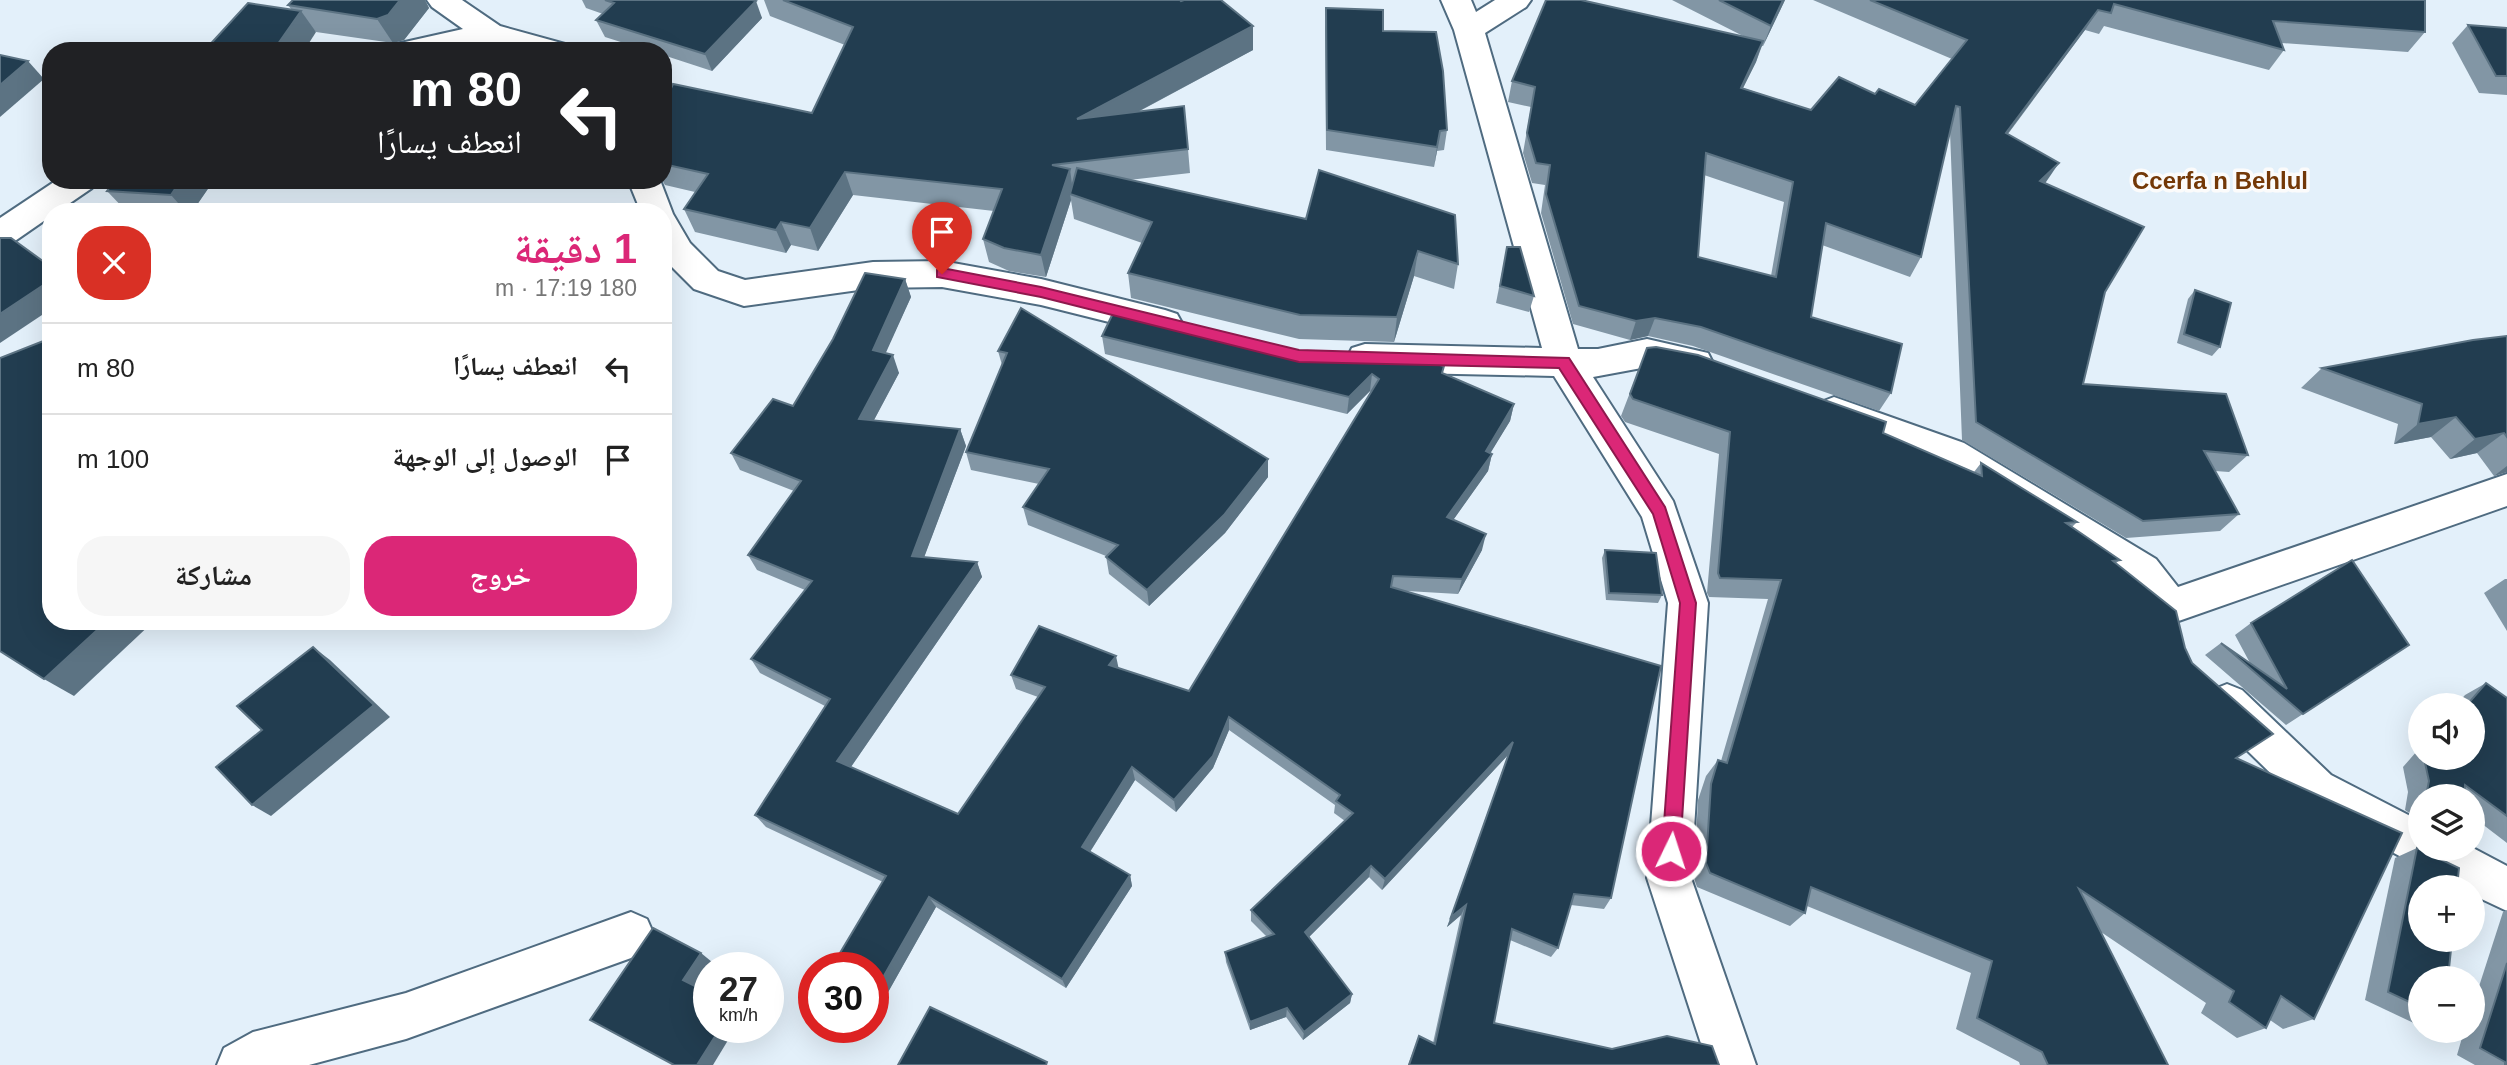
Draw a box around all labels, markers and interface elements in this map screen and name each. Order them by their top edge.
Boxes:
text: 80 m [410,62,522,116]
icon: left [546,70,637,161]
text: انعطف يسارًا [377,124,522,160]
district label: Ccerfa n Behlul [2132,167,2308,194]
pin [912,202,972,274]
icon: arrive [923,213,961,251]
text: 1 دقيقة [514,225,637,272]
button: close [77,226,151,300]
text: 180 m · 17:19 [495,275,637,301]
icon: left [599,350,637,388]
text: انعطف يسارًا [453,351,578,381]
text: 80 m [77,353,135,383]
icon: arrive [599,441,637,479]
text: الوصول إلى الوجهة [393,442,578,472]
text: 100 m [77,444,149,474]
button: مشاركة [77,536,350,616]
button: خروج [364,536,637,616]
map controls [2408,693,2485,1043]
button: sound [2408,693,2485,770]
button: layers [2408,784,2485,861]
position arrow [1634,814,1708,888]
button: + [2408,875,2485,952]
speed limit sign: 30 [798,952,889,1043]
button: − [2408,966,2485,1043]
text: 27 [719,969,758,1008]
text: km/h [719,1005,758,1025]

